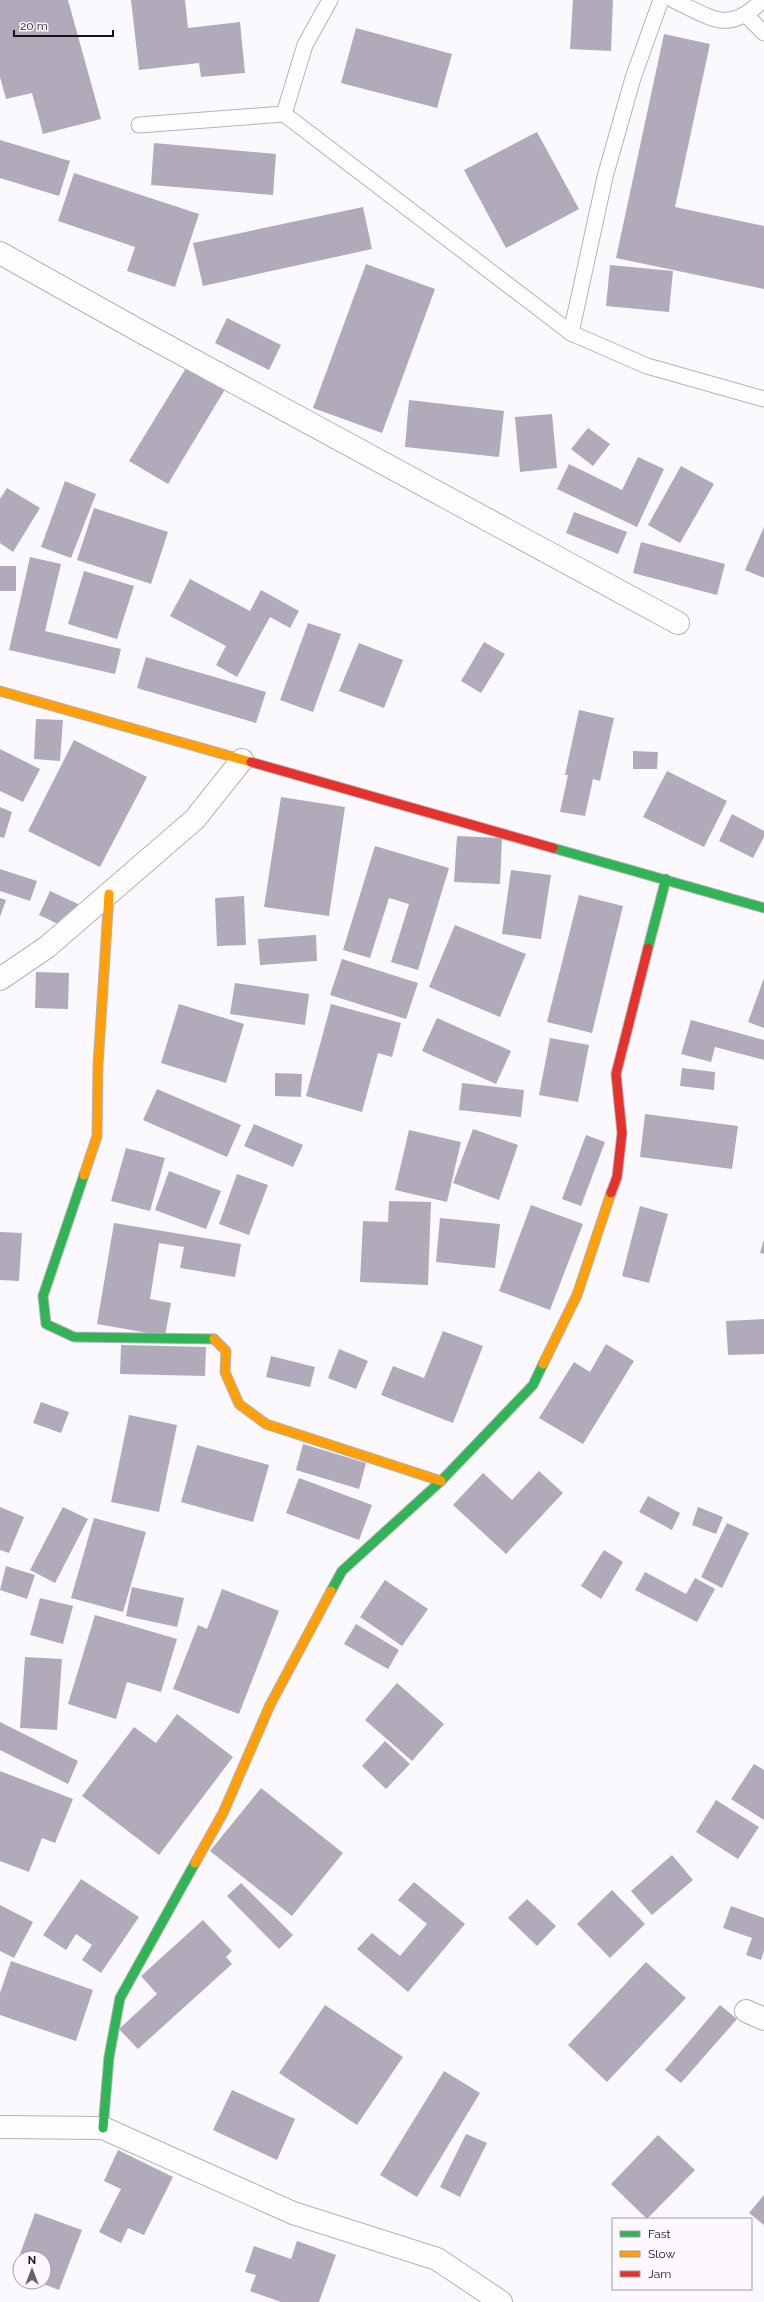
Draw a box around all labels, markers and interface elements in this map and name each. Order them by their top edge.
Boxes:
scale bar [14,12,113,38]
text: 20 m [20,19,48,33]
legend [612,2218,752,2290]
text: Fast [648,2227,671,2241]
text: Slow [648,2247,675,2261]
north arrow [12,2250,52,2290]
text: N [28,2254,36,2267]
text: Jam [648,2267,671,2281]

